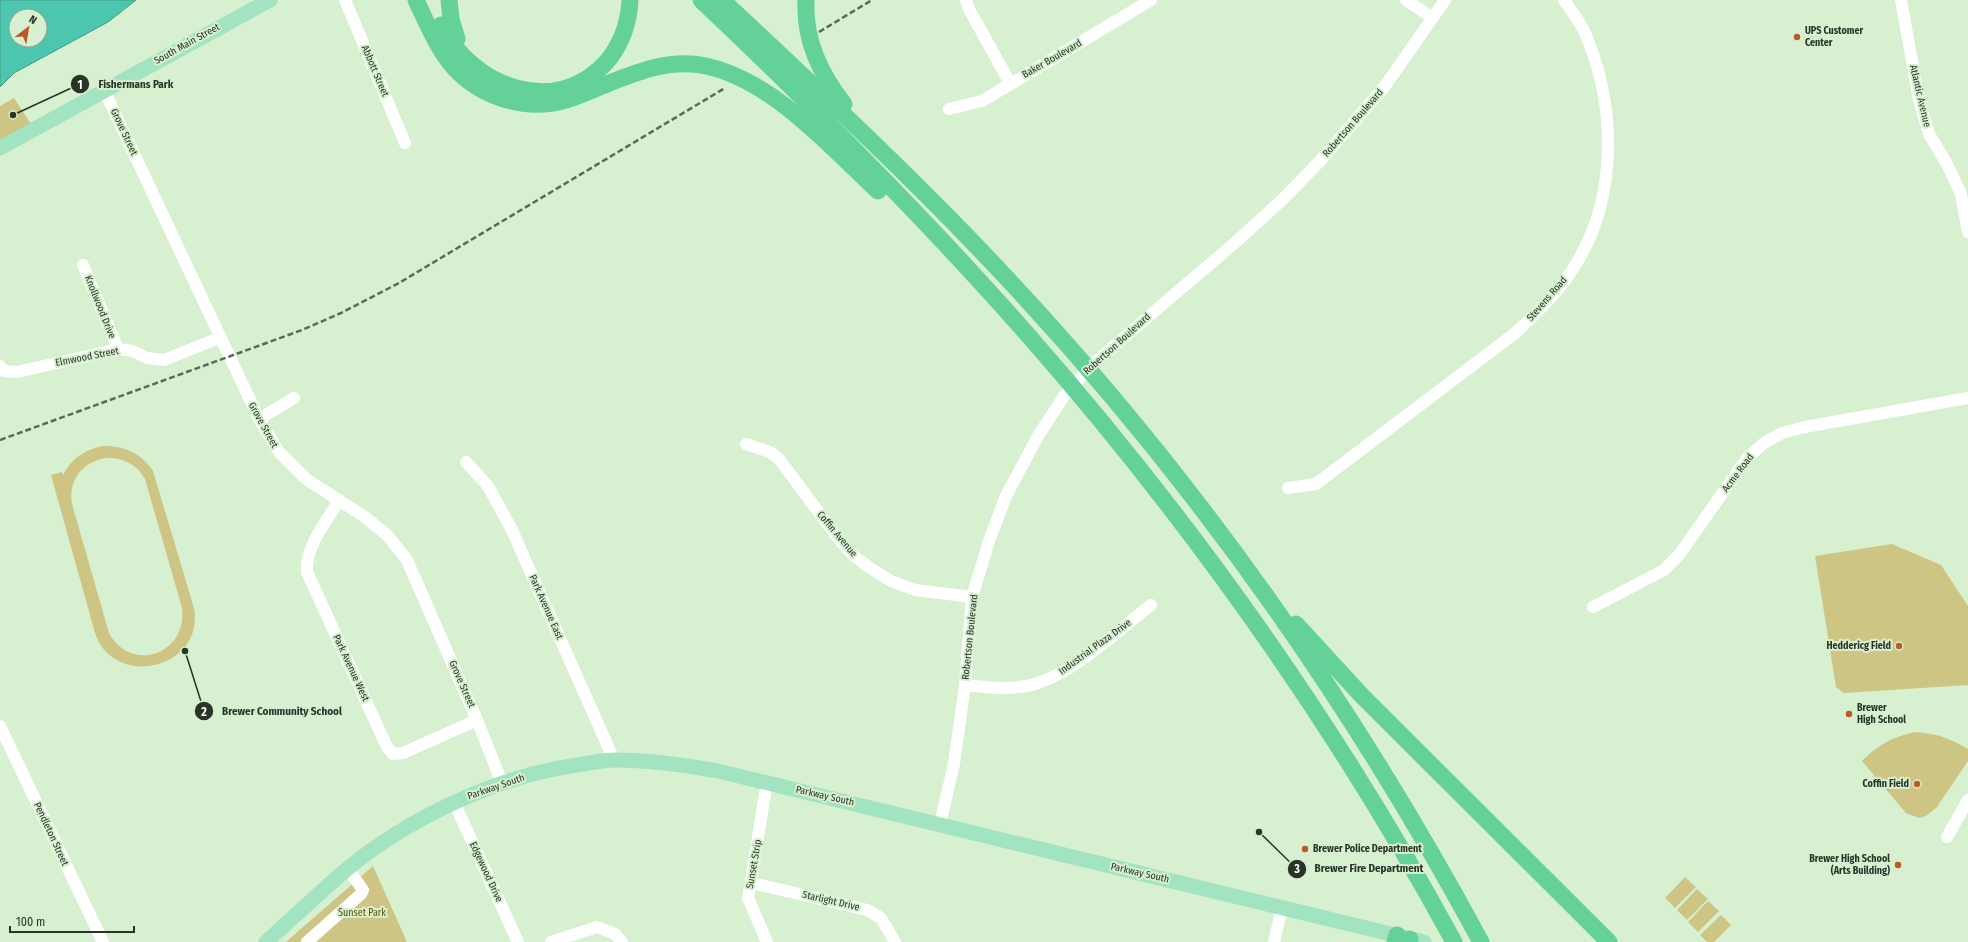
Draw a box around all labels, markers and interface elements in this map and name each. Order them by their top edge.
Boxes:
north arrow [8,8,48,48]
text: N [27,13,39,27]
street label: South Main Street [152,21,222,67]
place label: UPS Customer Center [1805,25,1863,49]
marker: UPS Customer Center [1792,32,1802,42]
street label: Baker Boulevard [1020,37,1084,81]
street label: Abbott Street [359,44,391,99]
street label: Atlantic Avenue [1907,64,1933,128]
callout: Fishermans Park [70,73,181,96]
text: 1 [77,78,83,92]
text: Fishermans Park [99,78,174,91]
street label: Robertson Boulevard [1320,87,1386,159]
street label: Grove Street [108,107,140,158]
street label: Knollwood Drive [82,274,118,340]
street label: Stevens Road [1524,274,1570,324]
street label: Robertson Boulevard [1081,311,1153,377]
street label: Elmwood Street [54,345,120,369]
street label: Grove Street [246,400,281,451]
street label: Acme Road [1720,451,1756,495]
street label: Coffin Avenue [814,509,860,559]
street label: Park Avenue East [526,573,566,642]
street label: Robertson Boulevard [960,594,980,680]
street label: Industrial Plaza Drive [1056,617,1134,677]
street label: Park Avenue West [330,633,372,704]
place label: Heddericg Field [1826,640,1891,652]
marker: Heddericg Field [1894,641,1904,651]
street label: Grove Street [446,659,478,710]
callout: Brewer Community School [194,700,350,723]
place label: Brewer High School [1857,702,1906,726]
text: 2 [200,705,207,719]
text: Brewer Community School [222,705,343,718]
marker: Brewer High School [1844,709,1854,719]
street label: Parkway South [466,772,526,802]
place label: Coffin Field [1863,778,1909,790]
marker: Coffin Field [1912,779,1922,789]
street label: Parkway South [795,783,855,809]
street label: Pendleton Street [31,800,71,868]
street label: Sunset Strip [744,838,764,890]
street label: Edgewood Drive [467,840,505,904]
place label: Brewer Police Department [1313,843,1422,855]
marker: Brewer Police Department [1300,844,1310,854]
place label: Brewer High School (Arts Building) [1809,853,1890,877]
callout: Brewer Fire Department [1287,857,1432,880]
street label: Parkway South [1110,860,1170,886]
marker: Brewer High School (Arts Building) [1893,860,1903,870]
text: 3 [1293,862,1300,876]
text: Brewer Fire Department [1315,862,1424,875]
street label: Starlight Drive [801,889,861,913]
park label: Sunset Park [338,907,386,919]
scale bar [10,908,134,934]
text: 100 m [16,915,45,929]

